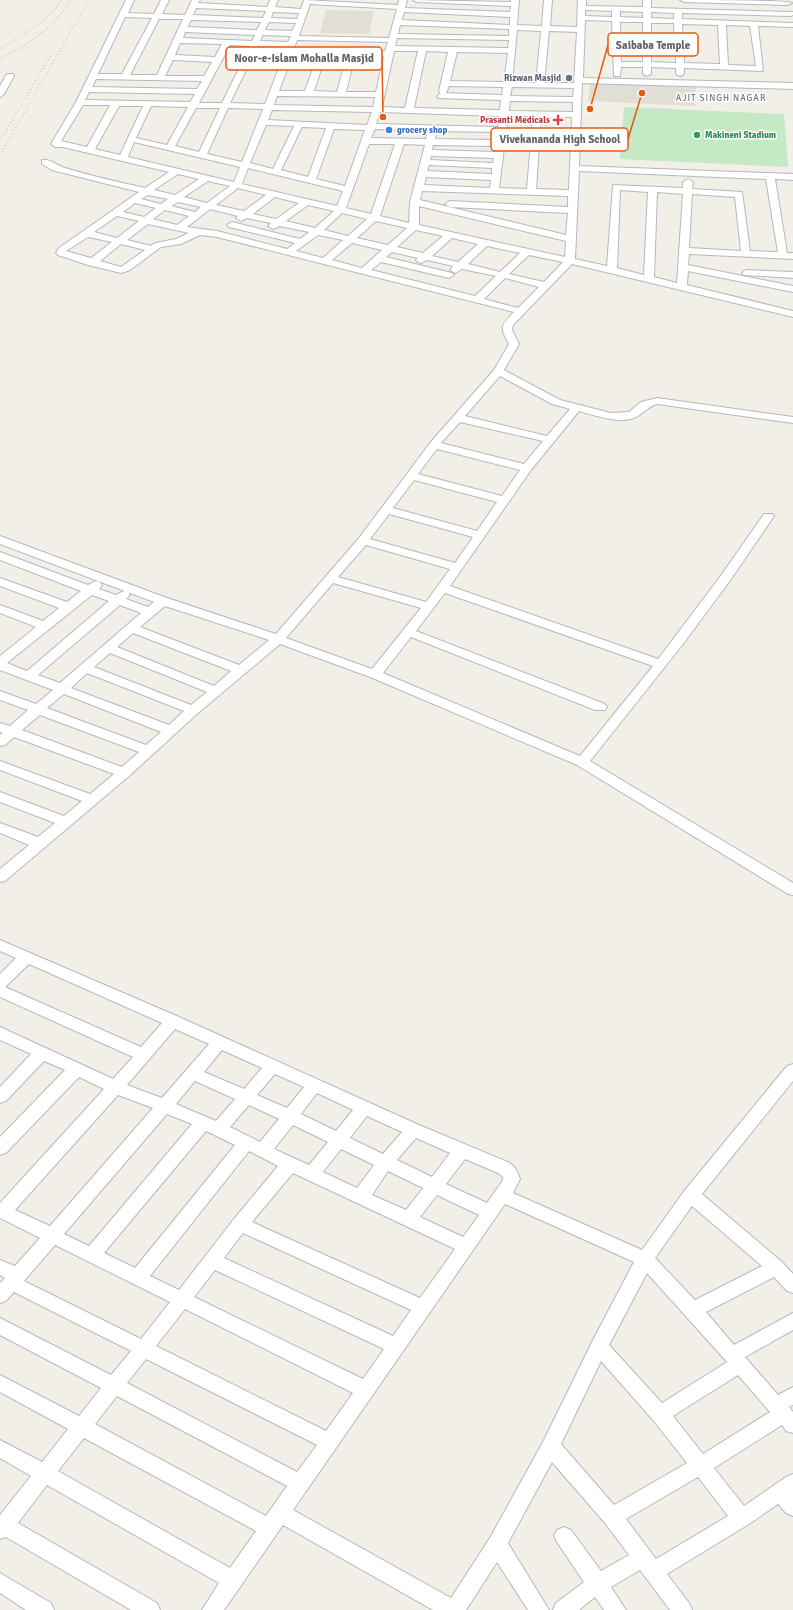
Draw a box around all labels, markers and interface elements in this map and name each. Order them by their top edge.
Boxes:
callout: Saibaba Temple [608,33,698,56]
text: Saibaba Temple [616,39,691,52]
callout: Noor-e-Islam Mohalla Masjid [226,47,382,70]
text: Noor-e-Islam Mohalla Masjid [234,52,374,65]
place label: Rizwan Masjid [504,73,561,84]
marker: Rizwan Masjid [564,73,574,83]
district label: AJIT SINGH NAGAR [676,93,766,104]
place label: Prasanti Medicals [480,115,550,126]
marker: Prasanti Medicals [553,115,563,125]
marker: grocery shop [384,125,394,135]
place label: grocery shop [397,125,448,136]
callout: Vivekananda High School [491,128,628,151]
marker: Makineni Stadium [692,130,702,140]
place label: Makineni Stadium [705,130,776,141]
text: Vivekananda High School [500,133,621,146]

